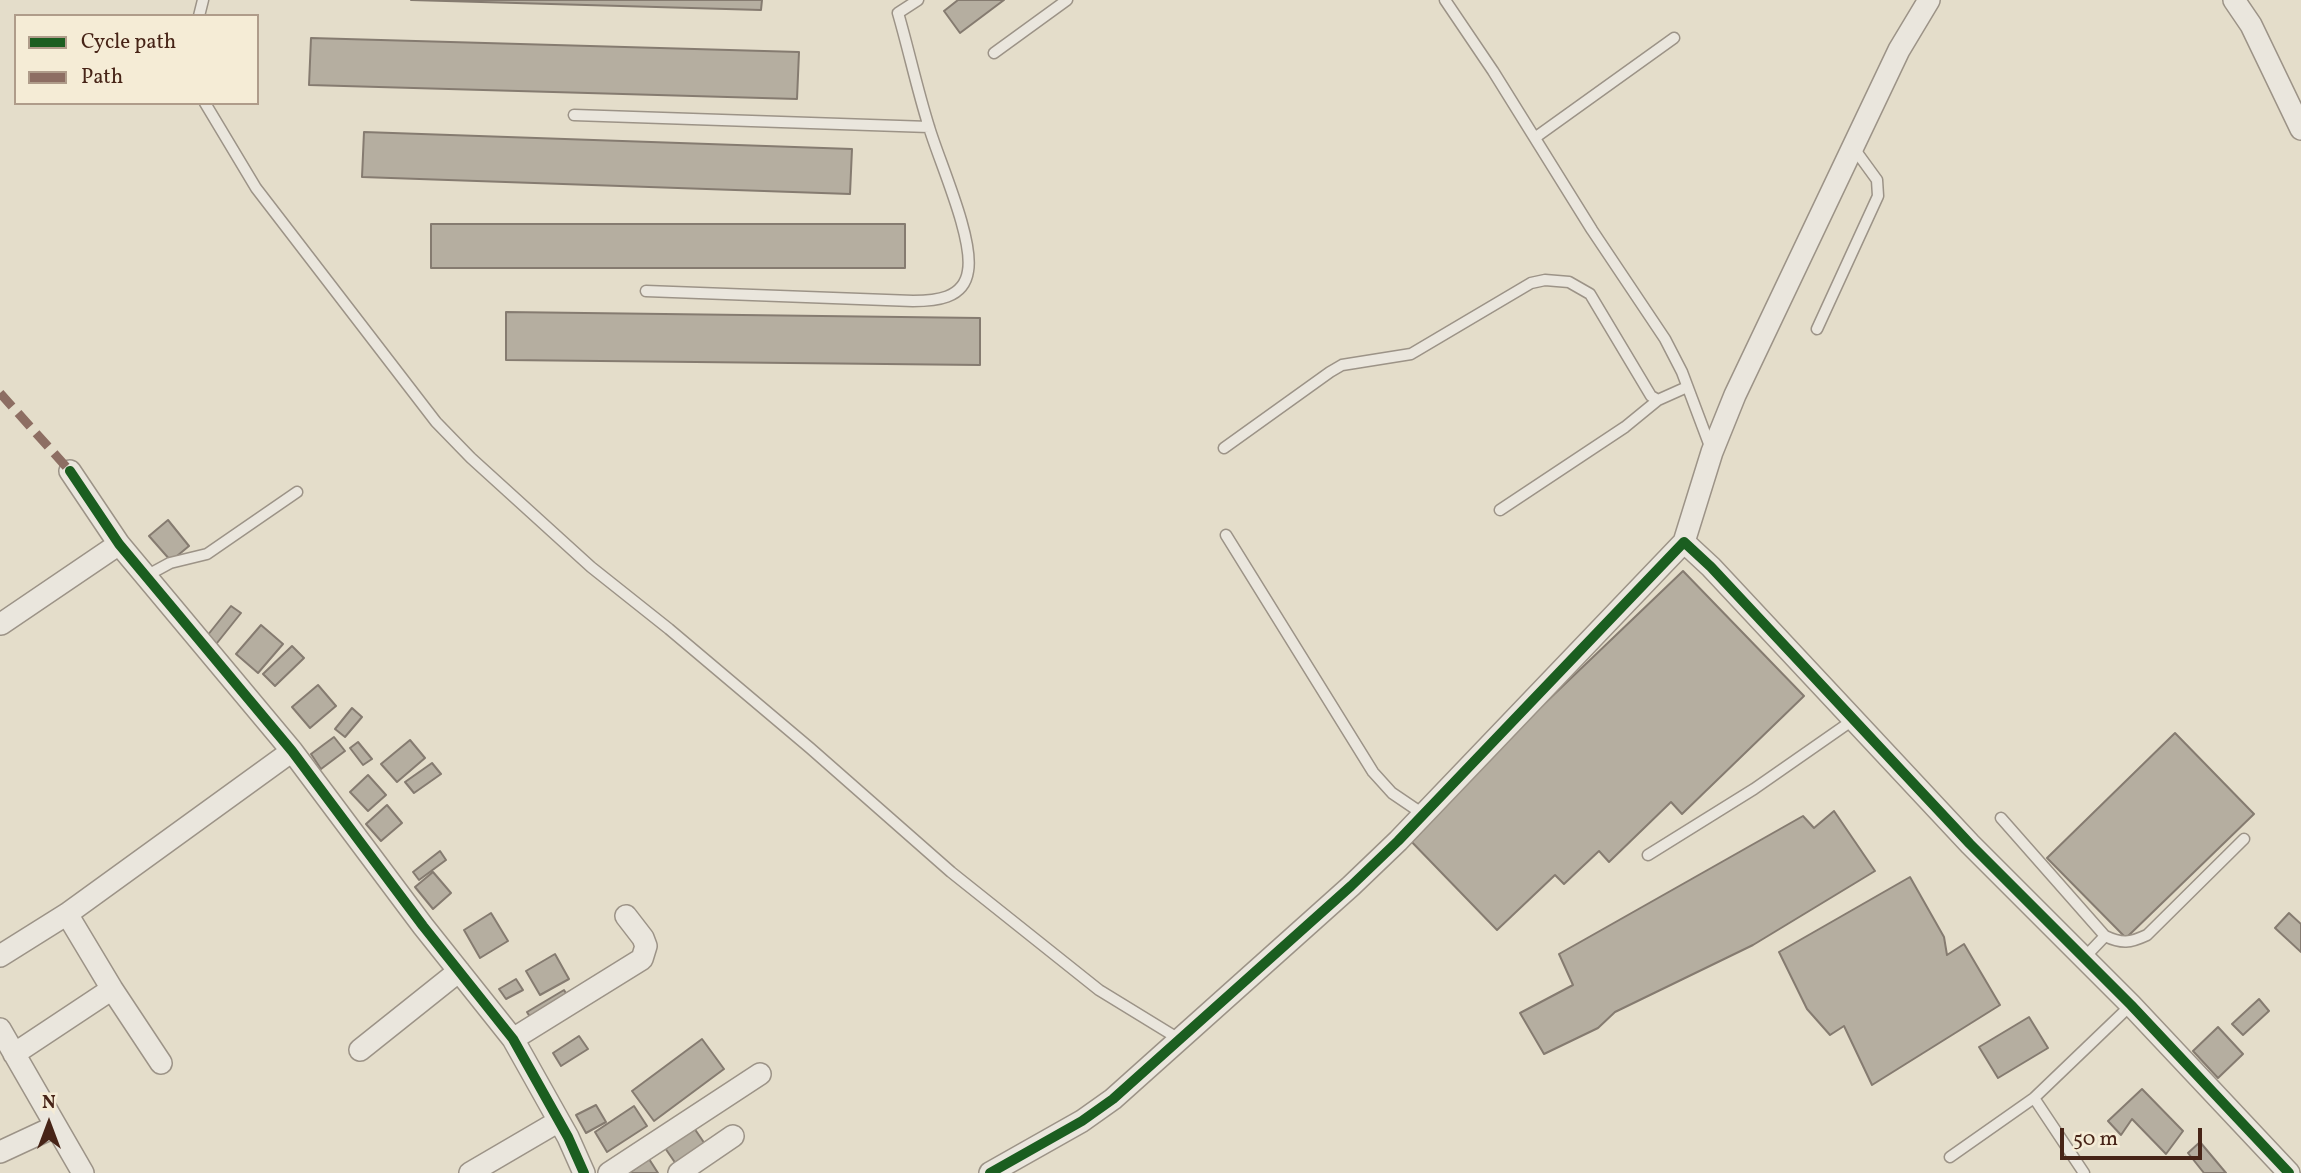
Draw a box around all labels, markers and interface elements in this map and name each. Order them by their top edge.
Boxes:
legend [14,14,259,105]
text: Cycle path [81,28,176,57]
text: Path [81,63,123,92]
north arrow [14,1089,84,1159]
text: N [42,1090,56,1116]
scale bar [2063,1114,2205,1158]
text: 50 m [2073,1125,2118,1154]

